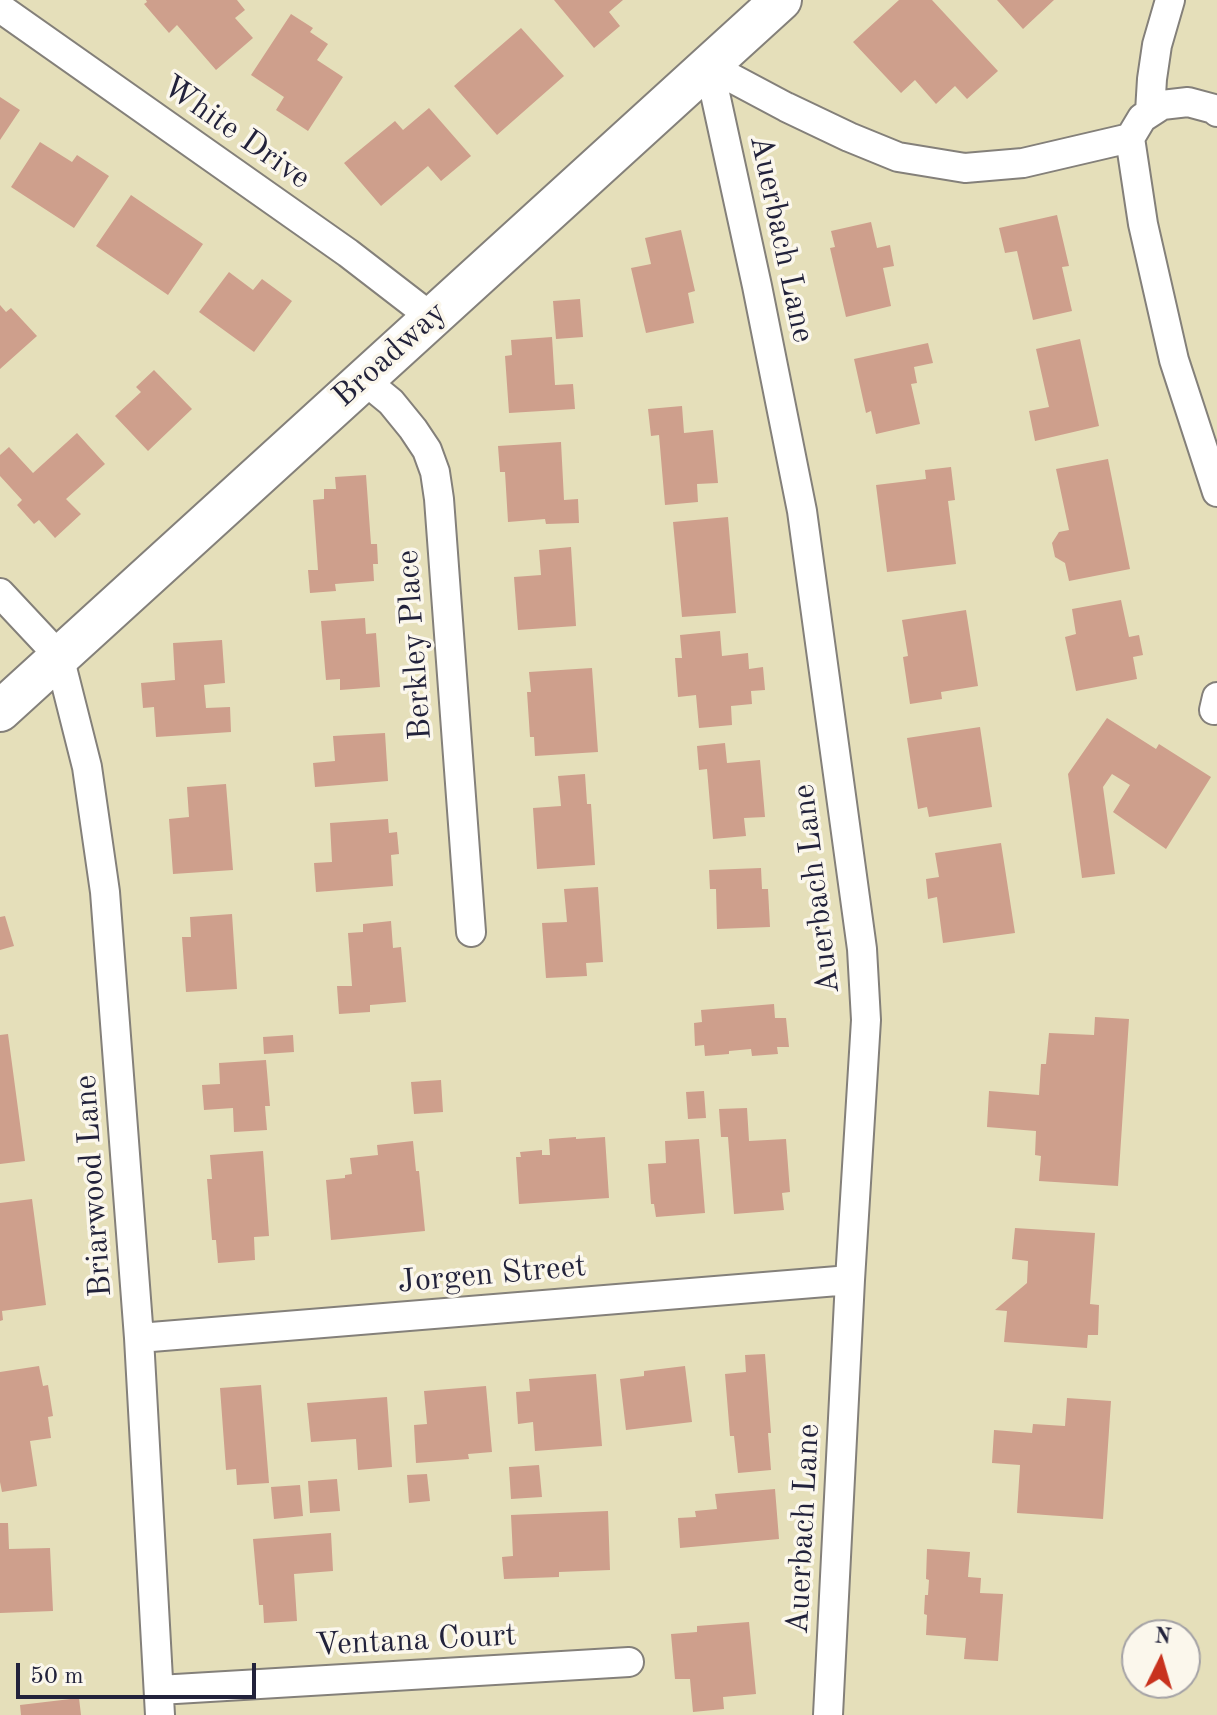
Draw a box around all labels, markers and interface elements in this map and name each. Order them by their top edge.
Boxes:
street label: White Drive [155,68,317,198]
street label: Auerbach Lane [740,132,822,346]
street label: Broadway [325,294,455,416]
street label: Berkley Place [389,549,441,741]
street label: Auerbach Lane [785,782,849,996]
street label: Briarwood Lane [67,1074,121,1298]
street label: Jorgen Street [396,1248,588,1302]
street label: Auerbach Lane [779,1423,829,1635]
street label: Ventana Court [314,1617,518,1665]
north arrow [1121,1619,1201,1699]
text: N [1154,1625,1172,1649]
scale bar [20,1647,260,1697]
text: 50 m [30,1665,84,1689]

